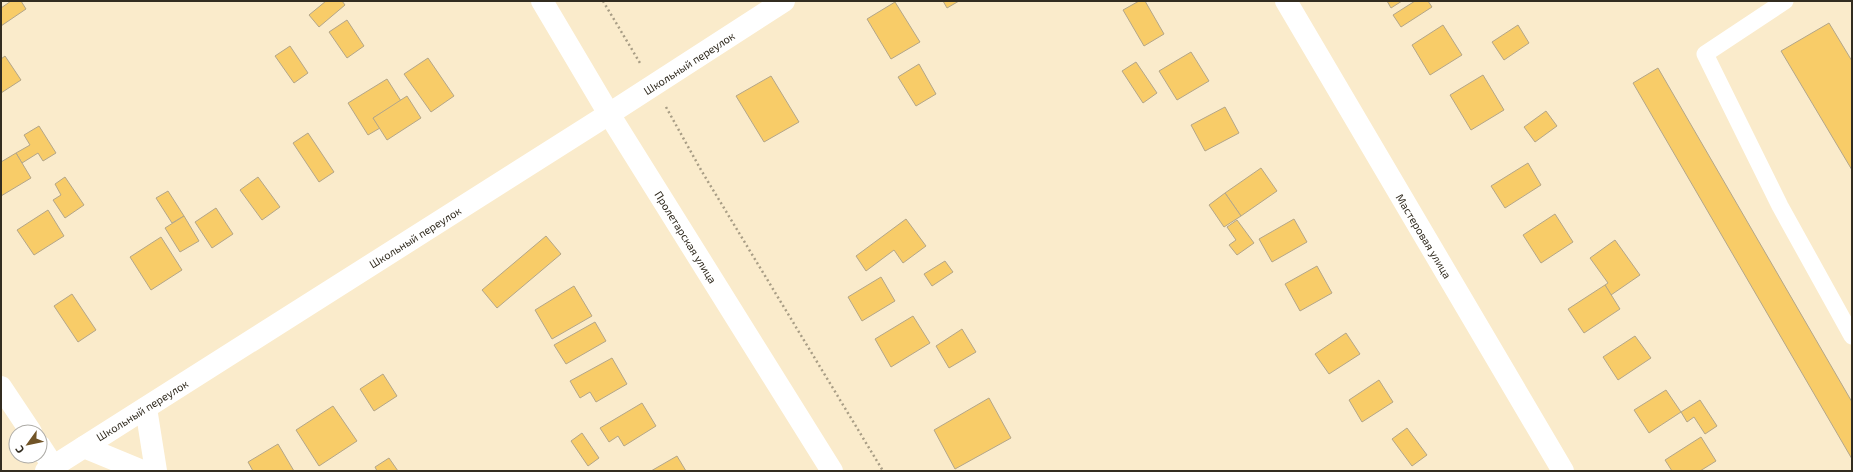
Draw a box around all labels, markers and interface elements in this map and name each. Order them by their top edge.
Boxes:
street label: Школьный переулок [641,29,738,98]
street label: Пролетарская улица [651,188,720,286]
street label: Мастеровая улица [1393,191,1454,281]
street label: Школьный переулок [367,203,464,271]
street label: Школьный переулок [94,376,191,444]
north arrow [8,424,48,464]
text: С [12,443,26,456]

